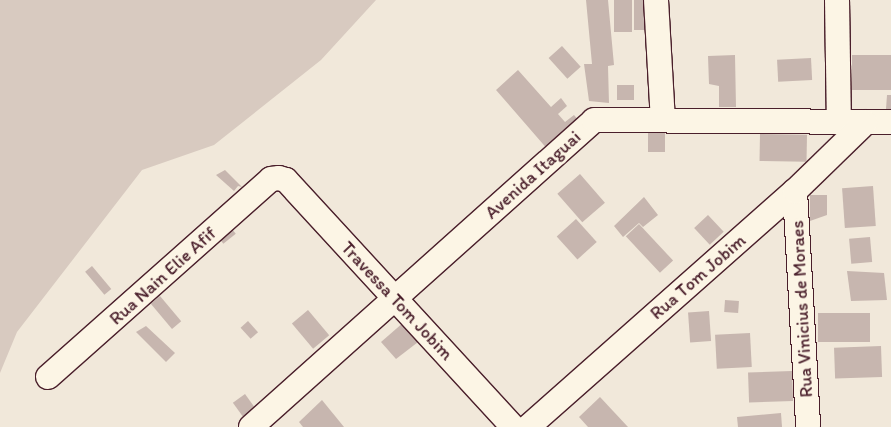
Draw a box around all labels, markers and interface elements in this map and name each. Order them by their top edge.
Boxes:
street label: Avenida Itaguai [481,126,585,224]
street label: Rua Vinicius de Moraes [787,220,817,398]
street label: Rua Nain Elie Afif [105,222,221,330]
street label: Rua Tom Jobim [647,231,749,323]
street label: Travessa Tom Jobim [336,237,458,365]

